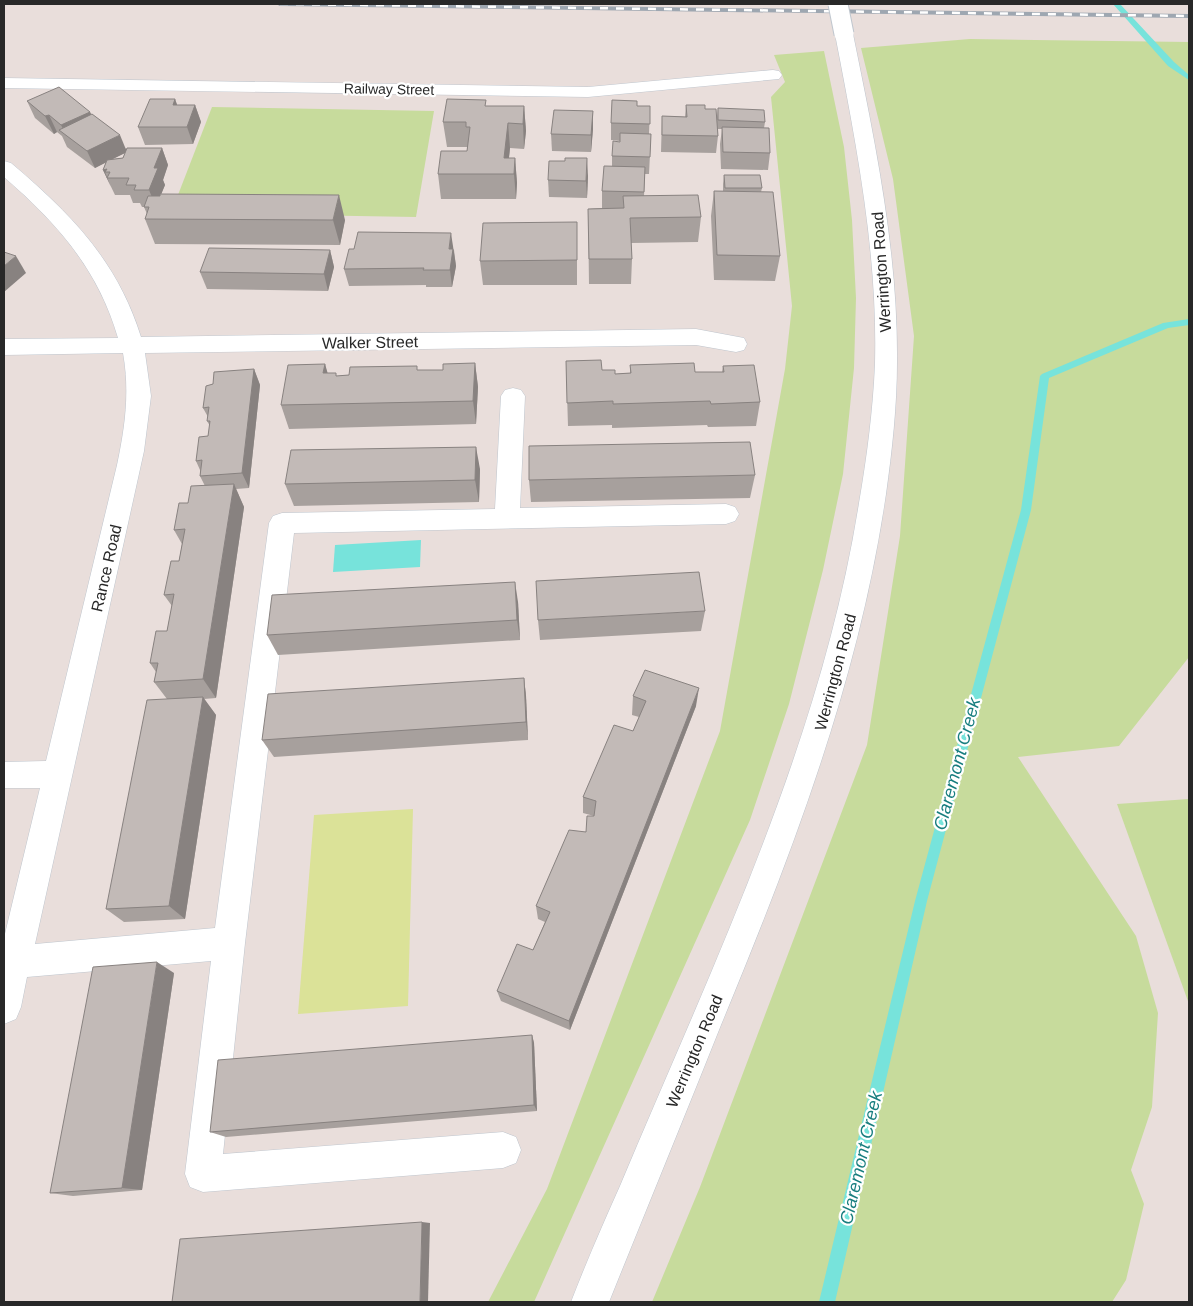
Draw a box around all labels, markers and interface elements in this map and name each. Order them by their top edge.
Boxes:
street label: Railway Street [344,80,434,98]
street label: Werrington Road [869,211,894,333]
street label: Walker Street [322,333,419,352]
street label: Rance Road [88,523,125,613]
street label: Werrington Road [812,612,859,733]
water label: Claremont Creek [930,695,985,832]
street label: Werrington Road [663,992,726,1110]
water label: Claremont Creek [836,1088,886,1227]

